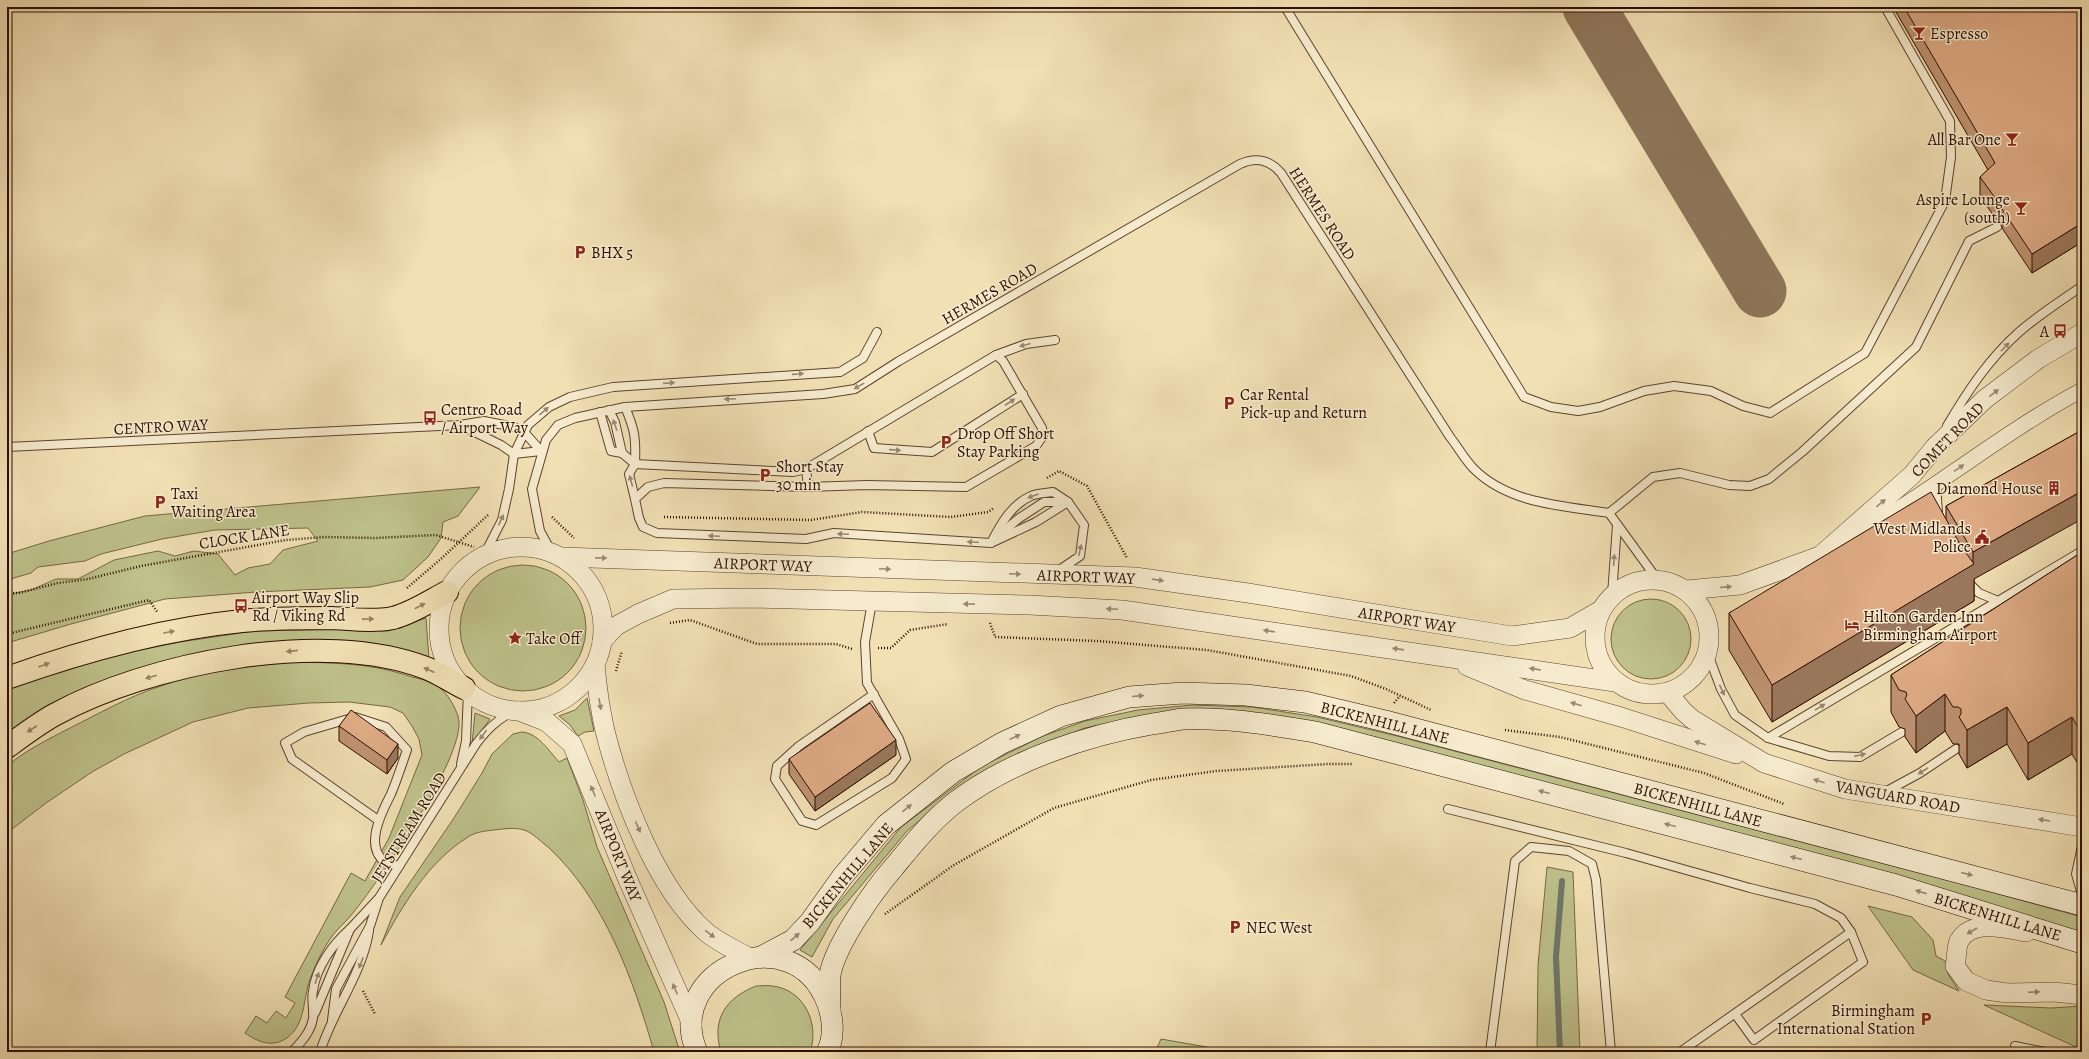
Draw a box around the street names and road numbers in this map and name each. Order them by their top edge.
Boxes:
street label: HERMES ROAD [1284,163,1361,264]
street label: HERMES ROAD [938,258,1041,330]
street label: COMET ROAD [1906,397,1989,482]
street label: CENTRO WAY [113,414,209,440]
street label: CLOCK LANE [197,519,291,555]
street label: AIRPORT WAY [713,552,813,578]
street label: AIRPORT WAY [1036,564,1136,590]
street label: AIRPORT WAY [1356,601,1457,639]
street label: BICKENHILL LANE [1318,696,1452,750]
street label: JETSTREAM ROAD [366,768,452,887]
street label: VANGUARD ROAD [1833,775,1962,819]
street label: BICKENHILL LANE [1631,777,1764,833]
street label: AIRPORT WAY [589,805,647,905]
street label: BICKENHILL LANE [797,818,899,933]
street label: BICKENHILL LANE [1931,887,2064,947]

